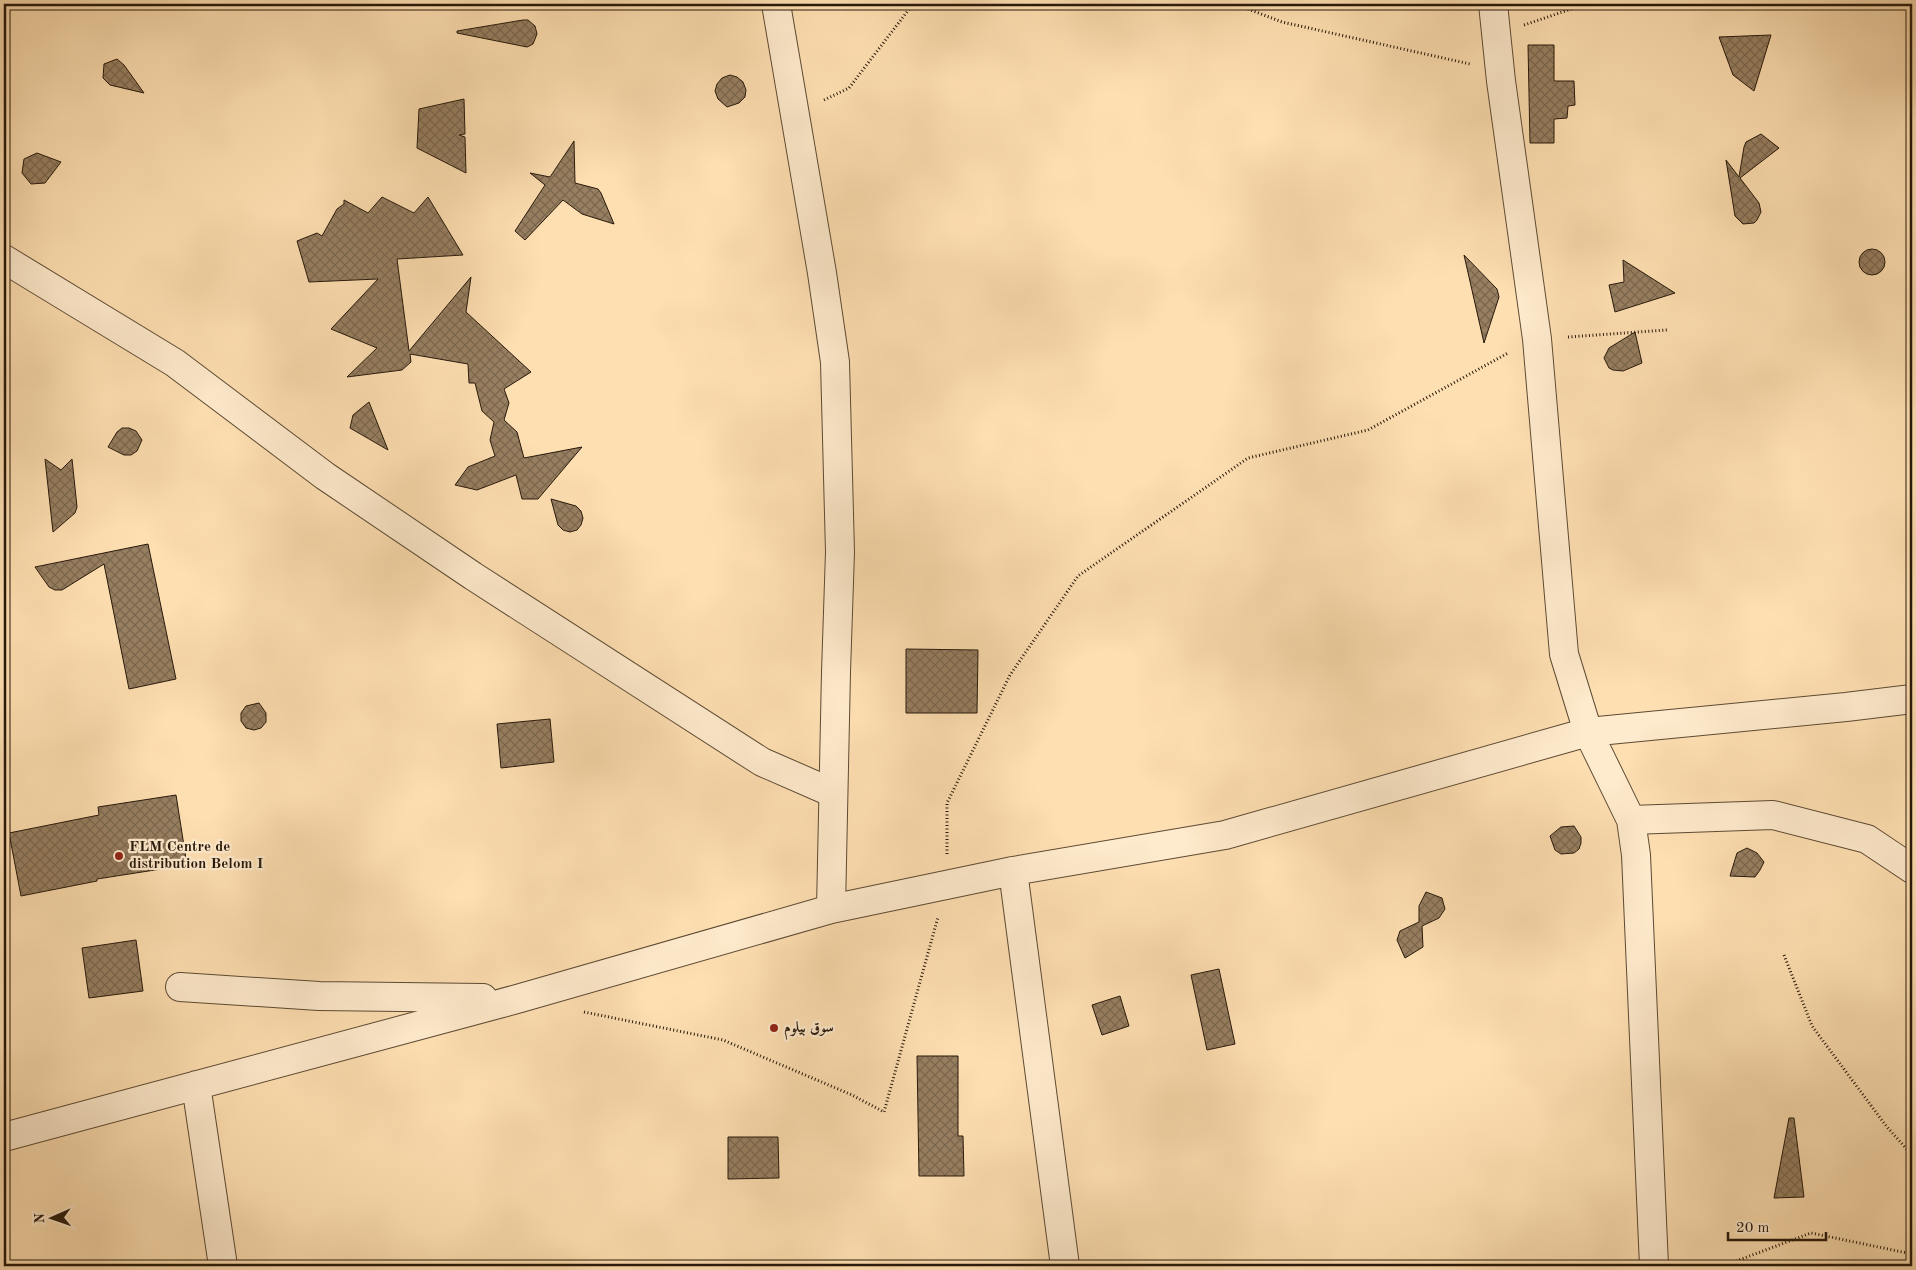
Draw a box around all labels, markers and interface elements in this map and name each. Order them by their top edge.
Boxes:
place label: FLM Centre de distribution Belom I [129,840,263,872]
marker: FLM Centre de distribution Belom I [113,850,125,862]
place label: سوق بيلوم [784,1020,834,1040]
marker: سوق بيلوم [768,1022,780,1034]
north arrow [28,1192,78,1242]
scale bar [1728,1210,1826,1242]
text: N [33,1213,47,1224]
text: 20 m [1736,1221,1770,1236]

